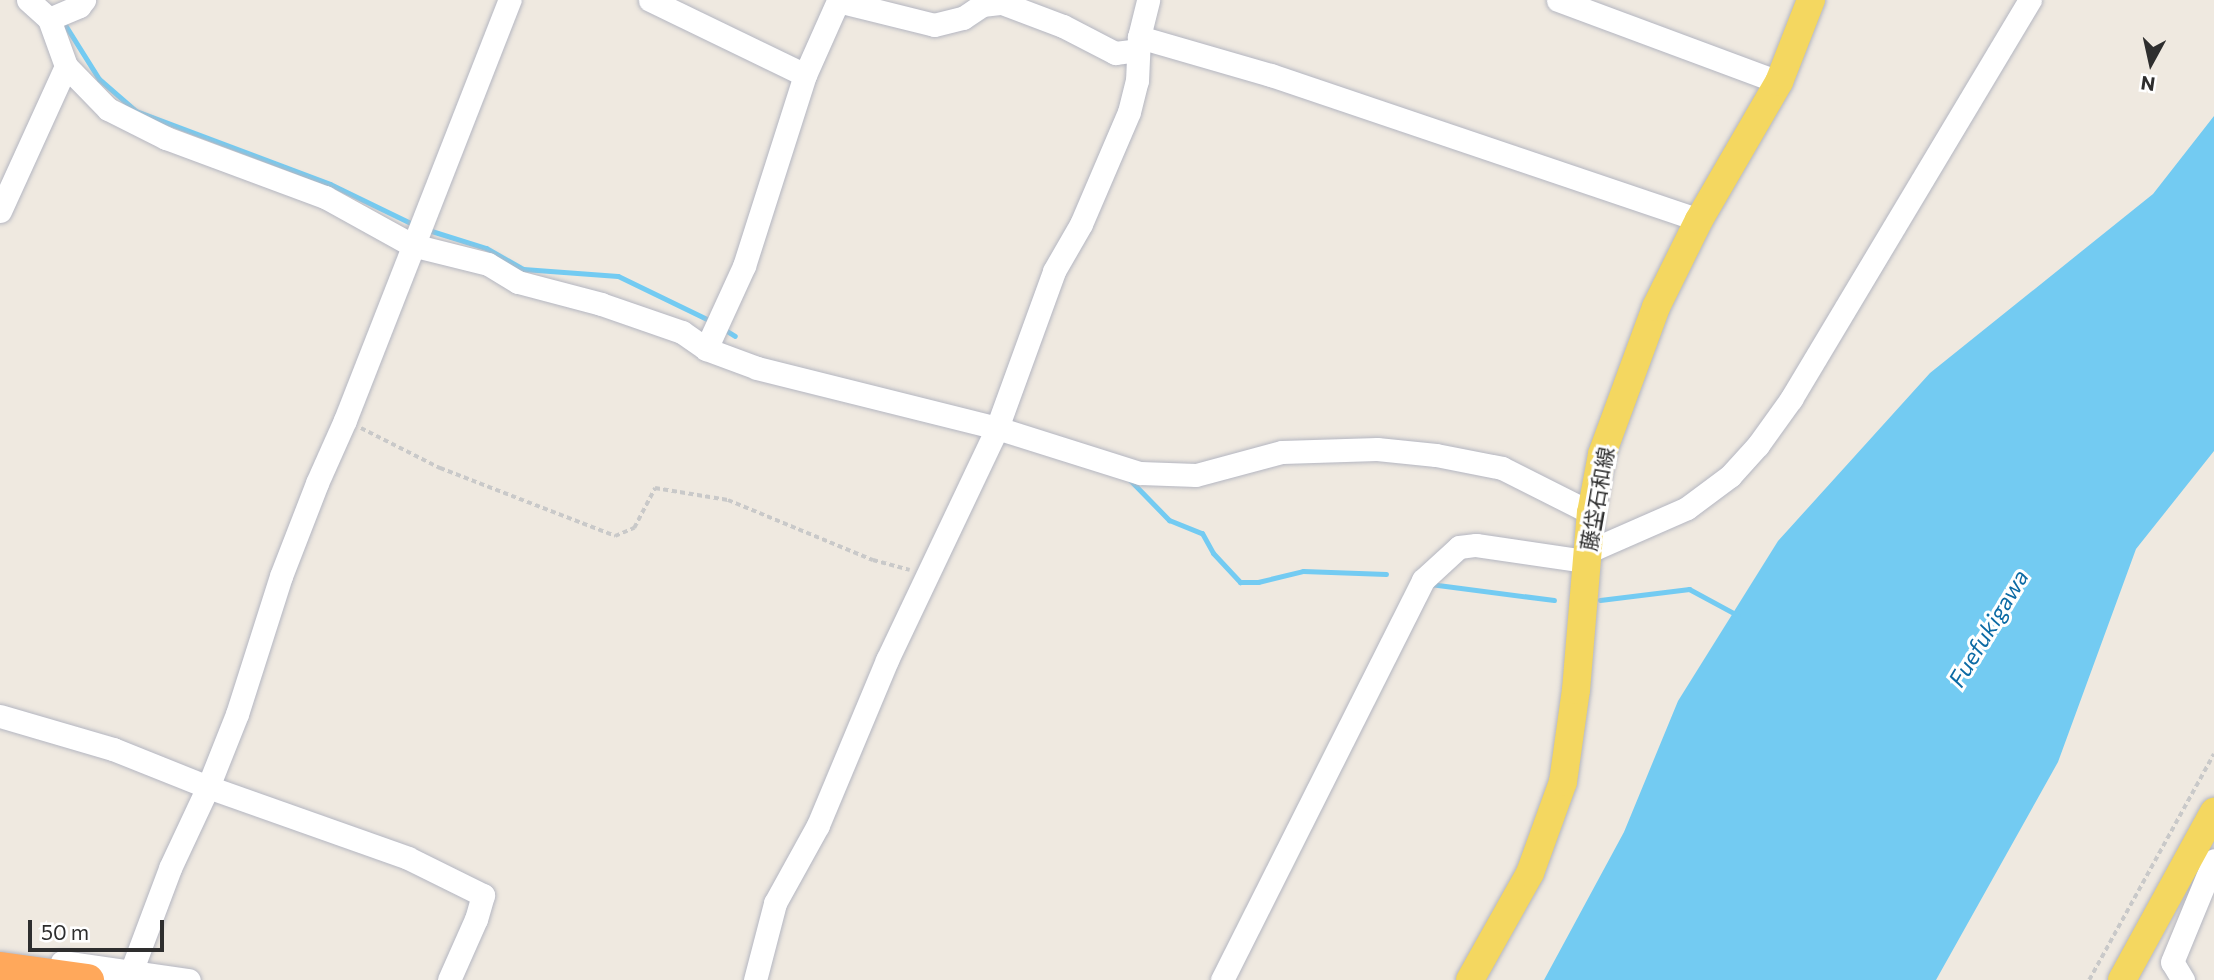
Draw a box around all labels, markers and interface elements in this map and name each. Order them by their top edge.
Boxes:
north arrow [2116,28,2186,98]
text: N [2139,72,2157,97]
street label: 藤垈石和線 [1575,445,1619,553]
water label: Fuefukigawa [1942,564,2034,692]
scale bar [32,906,168,950]
text: 50 m [41,919,89,944]

